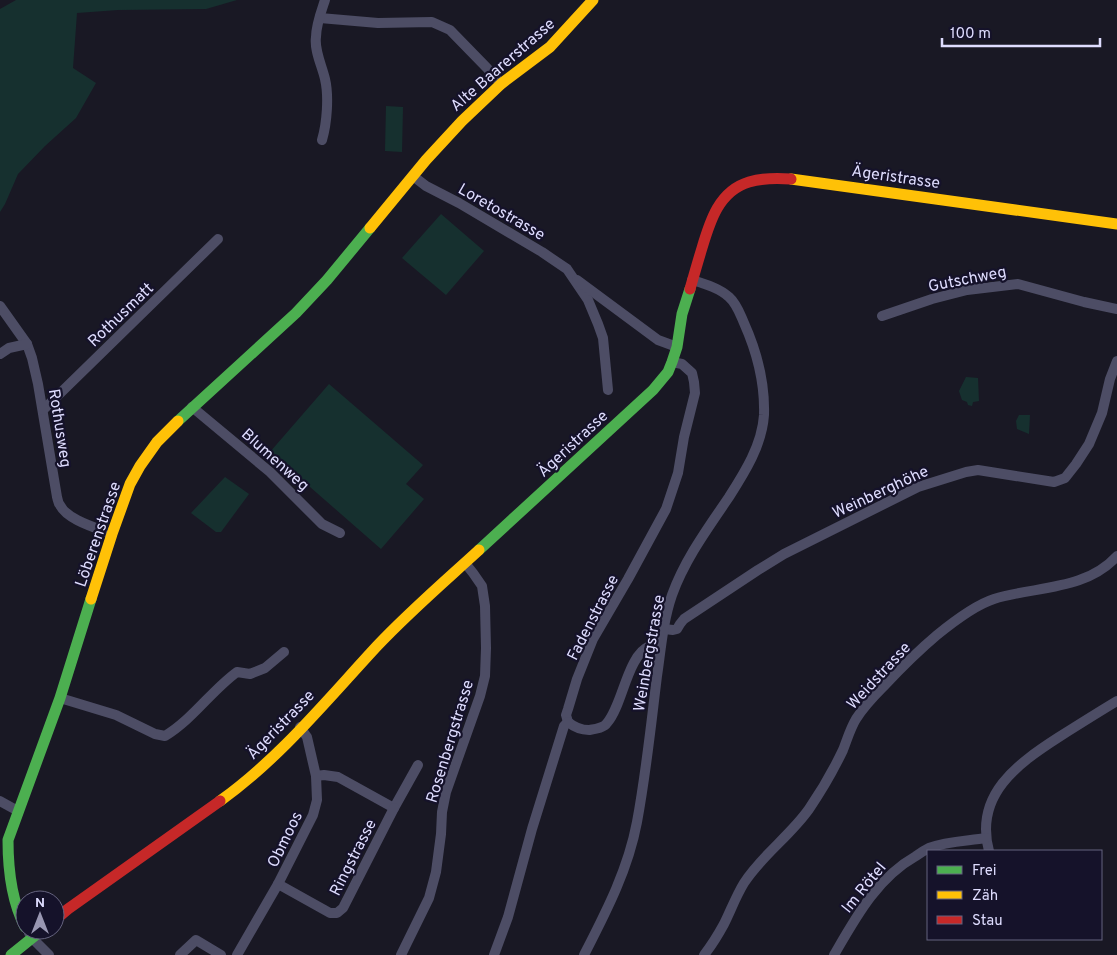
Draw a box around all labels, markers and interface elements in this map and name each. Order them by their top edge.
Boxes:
street label: Alte Baarerstrasse [447,15,560,116]
scale bar [942,15,1100,47]
text: 100 m [950,25,991,44]
street label: Ägeristrasse [850,161,941,194]
street label: Loretostrasse [454,180,548,246]
street label: Gutschweg [927,263,1008,297]
street label: Rothusmatt [84,279,159,352]
street label: Rothusweg [43,388,75,469]
street label: Ägeristrasse [533,406,613,482]
street label: Blumenweg [237,425,313,496]
street label: Weinberghöhe [830,462,932,524]
street label: Löberenstrasse [72,479,126,590]
street label: Fadenstrasse [564,572,624,664]
street label: Weinbergstrasse [630,593,670,713]
street label: Weidstrasse [843,638,916,714]
street label: Rosenbergstrasse [423,678,479,805]
street label: Ägeristrasse [243,686,320,764]
street label: Obmoos [264,809,308,871]
street label: Ringstrasse [326,816,382,900]
legend [927,850,1102,940]
street label: Im Rötel [838,859,891,918]
text: Frei [972,862,997,881]
text: Zäh [972,887,998,906]
north arrow [15,890,65,940]
text: N [35,895,45,912]
text: Stau [972,912,1003,931]

